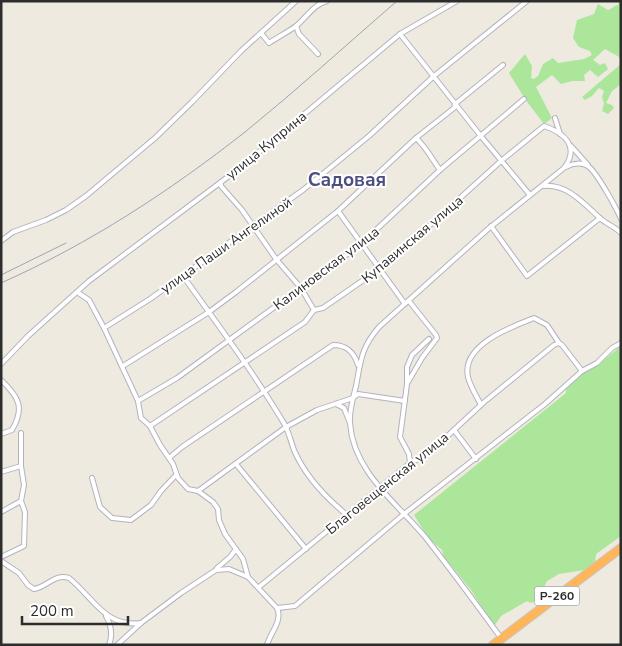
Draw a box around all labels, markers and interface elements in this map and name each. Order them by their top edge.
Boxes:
street label: улица Куприна [222,107,311,184]
district label: Садовая [308,167,386,193]
street label: Купавинская улица [357,191,467,288]
street label: улица Паши Ангелиной [157,193,296,298]
street label: Калиновская улица [269,222,383,315]
street label: Благовещенская улица [322,428,453,539]
road number: Р-260 [534,586,580,606]
scale bar [22,594,129,626]
text: 200 m [30,601,74,621]

